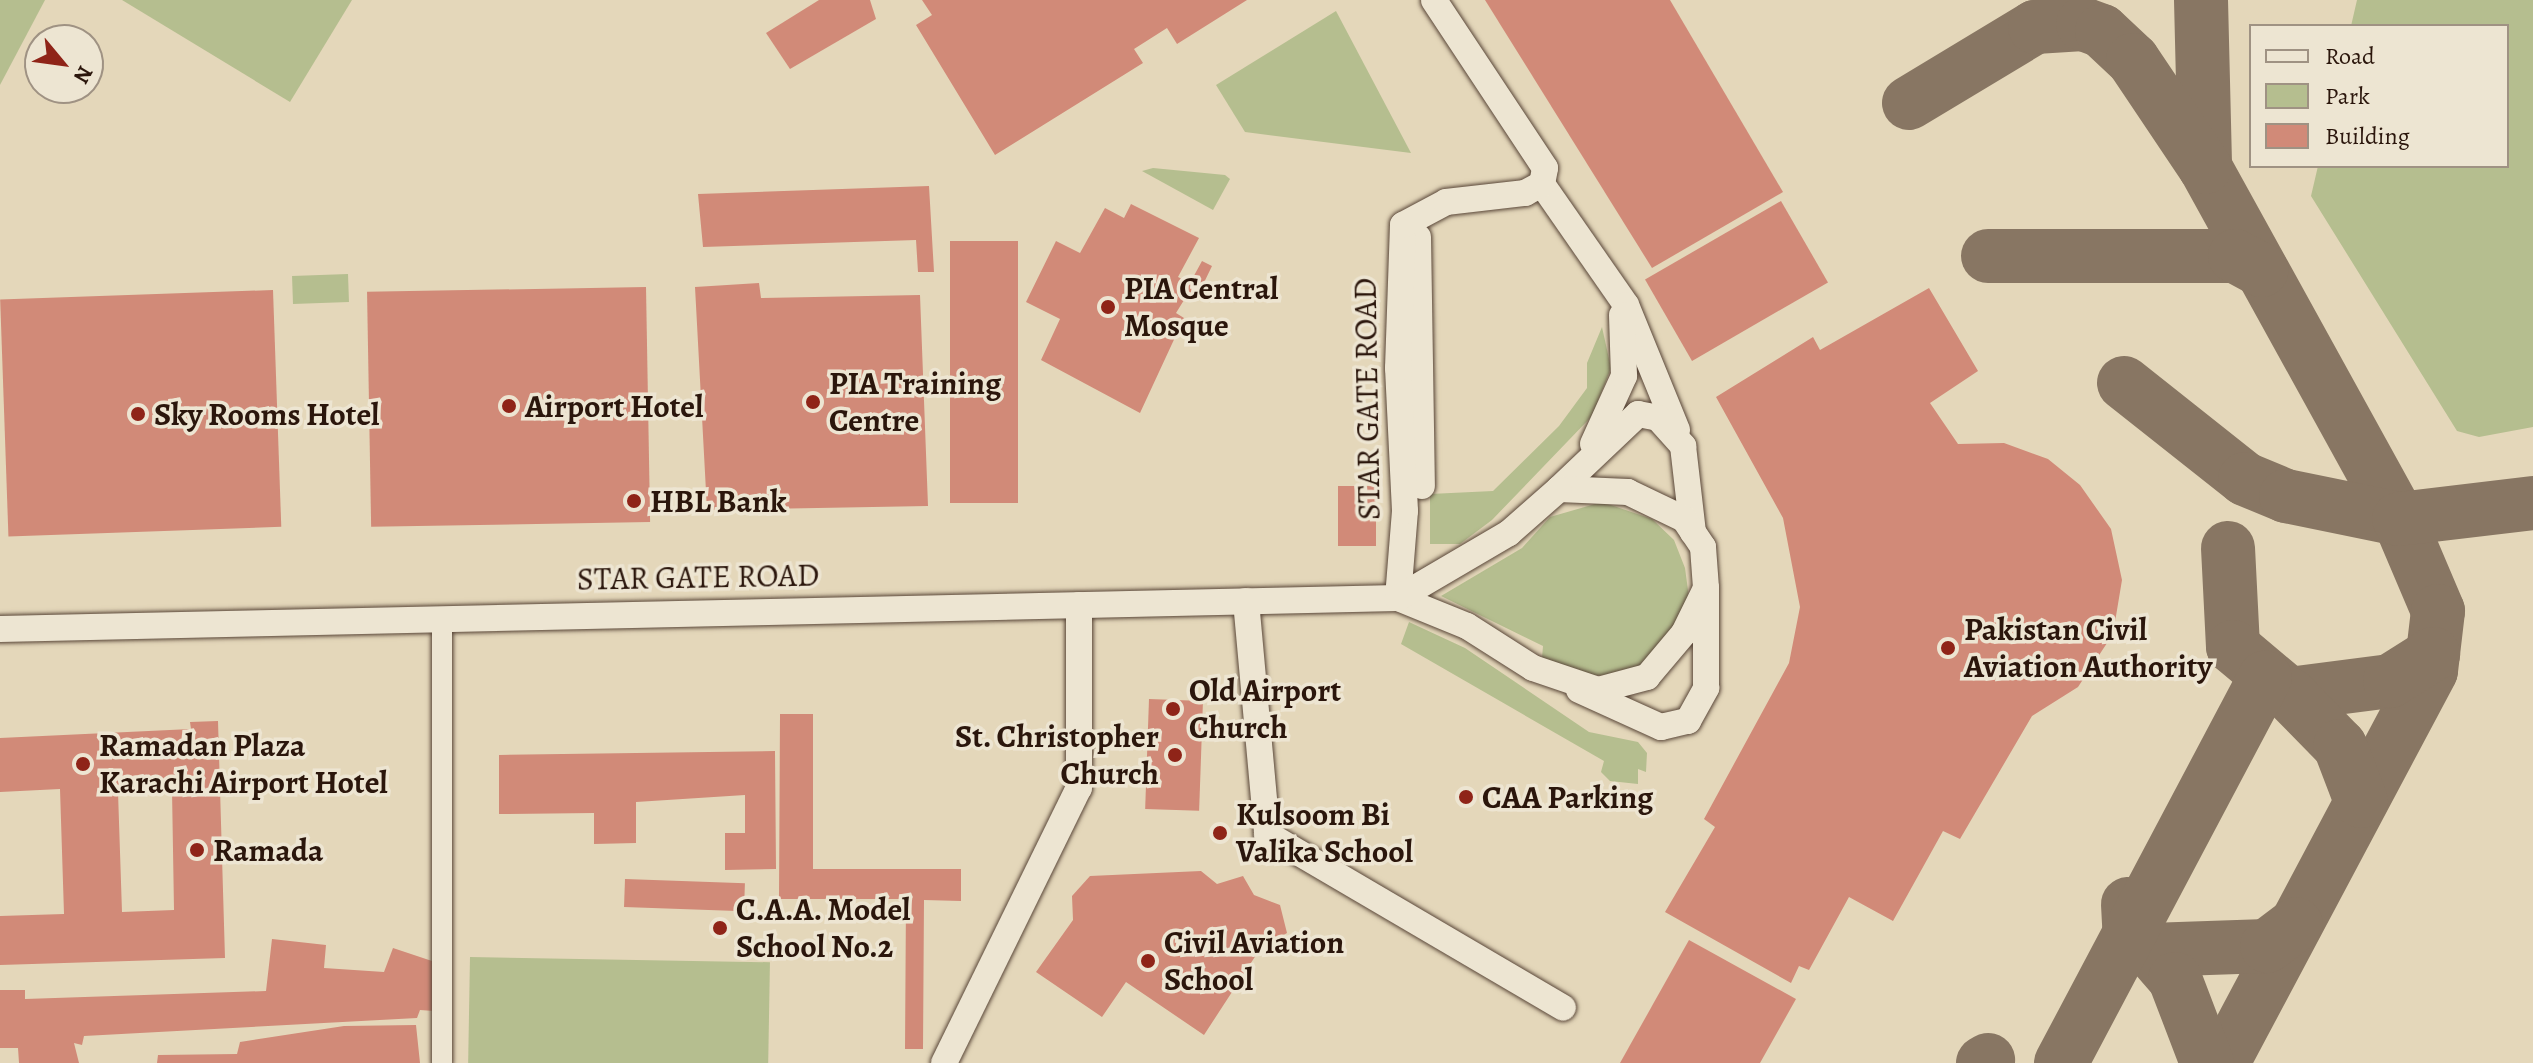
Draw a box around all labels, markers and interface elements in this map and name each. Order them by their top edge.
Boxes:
north arrow [24,24,104,104]
legend [2249,24,2509,168]
text: Road [2325,40,2375,72]
text: N [66,60,100,89]
text: Park [2325,80,2370,112]
text: Building [2325,120,2410,152]
place label: PIA Central Mosque [1124,270,1279,345]
street label: STAR GATE ROAD [1346,277,1388,521]
marker: PIA Central Mosque [1099,298,1117,316]
place label: PIA Training Centre [829,365,1001,440]
place label: Airport Hotel [525,387,703,425]
marker: PIA Training Centre [804,393,822,411]
place label: Sky Rooms Hotel [154,395,380,433]
marker: Airport Hotel [500,397,518,415]
marker: Sky Rooms Hotel [129,405,147,423]
place label: HBL Bank [650,482,787,520]
marker: HBL Bank [625,492,643,510]
street label: STAR GATE ROAD [576,556,820,598]
place label: Pakistan Civil Aviation Authority [1964,611,2212,686]
marker: Pakistan Civil Aviation Authority [1939,639,1957,657]
place label: Old Airport Church [1189,672,1341,747]
marker: Old Airport Church [1164,700,1182,718]
place label: St. Christopher Church [954,718,1159,793]
place label: Ramadan Plaza Karachi Airport Hotel [99,727,388,802]
marker: St. Christopher Church [1166,746,1184,764]
marker: Ramadan Plaza Karachi Airport Hotel [74,755,92,773]
place label: CAA Parking [1482,778,1653,816]
marker: CAA Parking [1457,788,1475,806]
place label: Kulsoom Bi Valika School [1236,796,1413,871]
marker: Kulsoom Bi Valika School [1211,824,1229,842]
place label: Ramada [213,831,324,869]
marker: Ramada [188,841,206,859]
place label: C.A.A. Model School No.2 [736,891,911,966]
marker: C.A.A. Model School No.2 [711,919,729,937]
place label: Civil Aviation School [1164,924,1344,999]
marker: Civil Aviation School [1139,952,1157,970]

